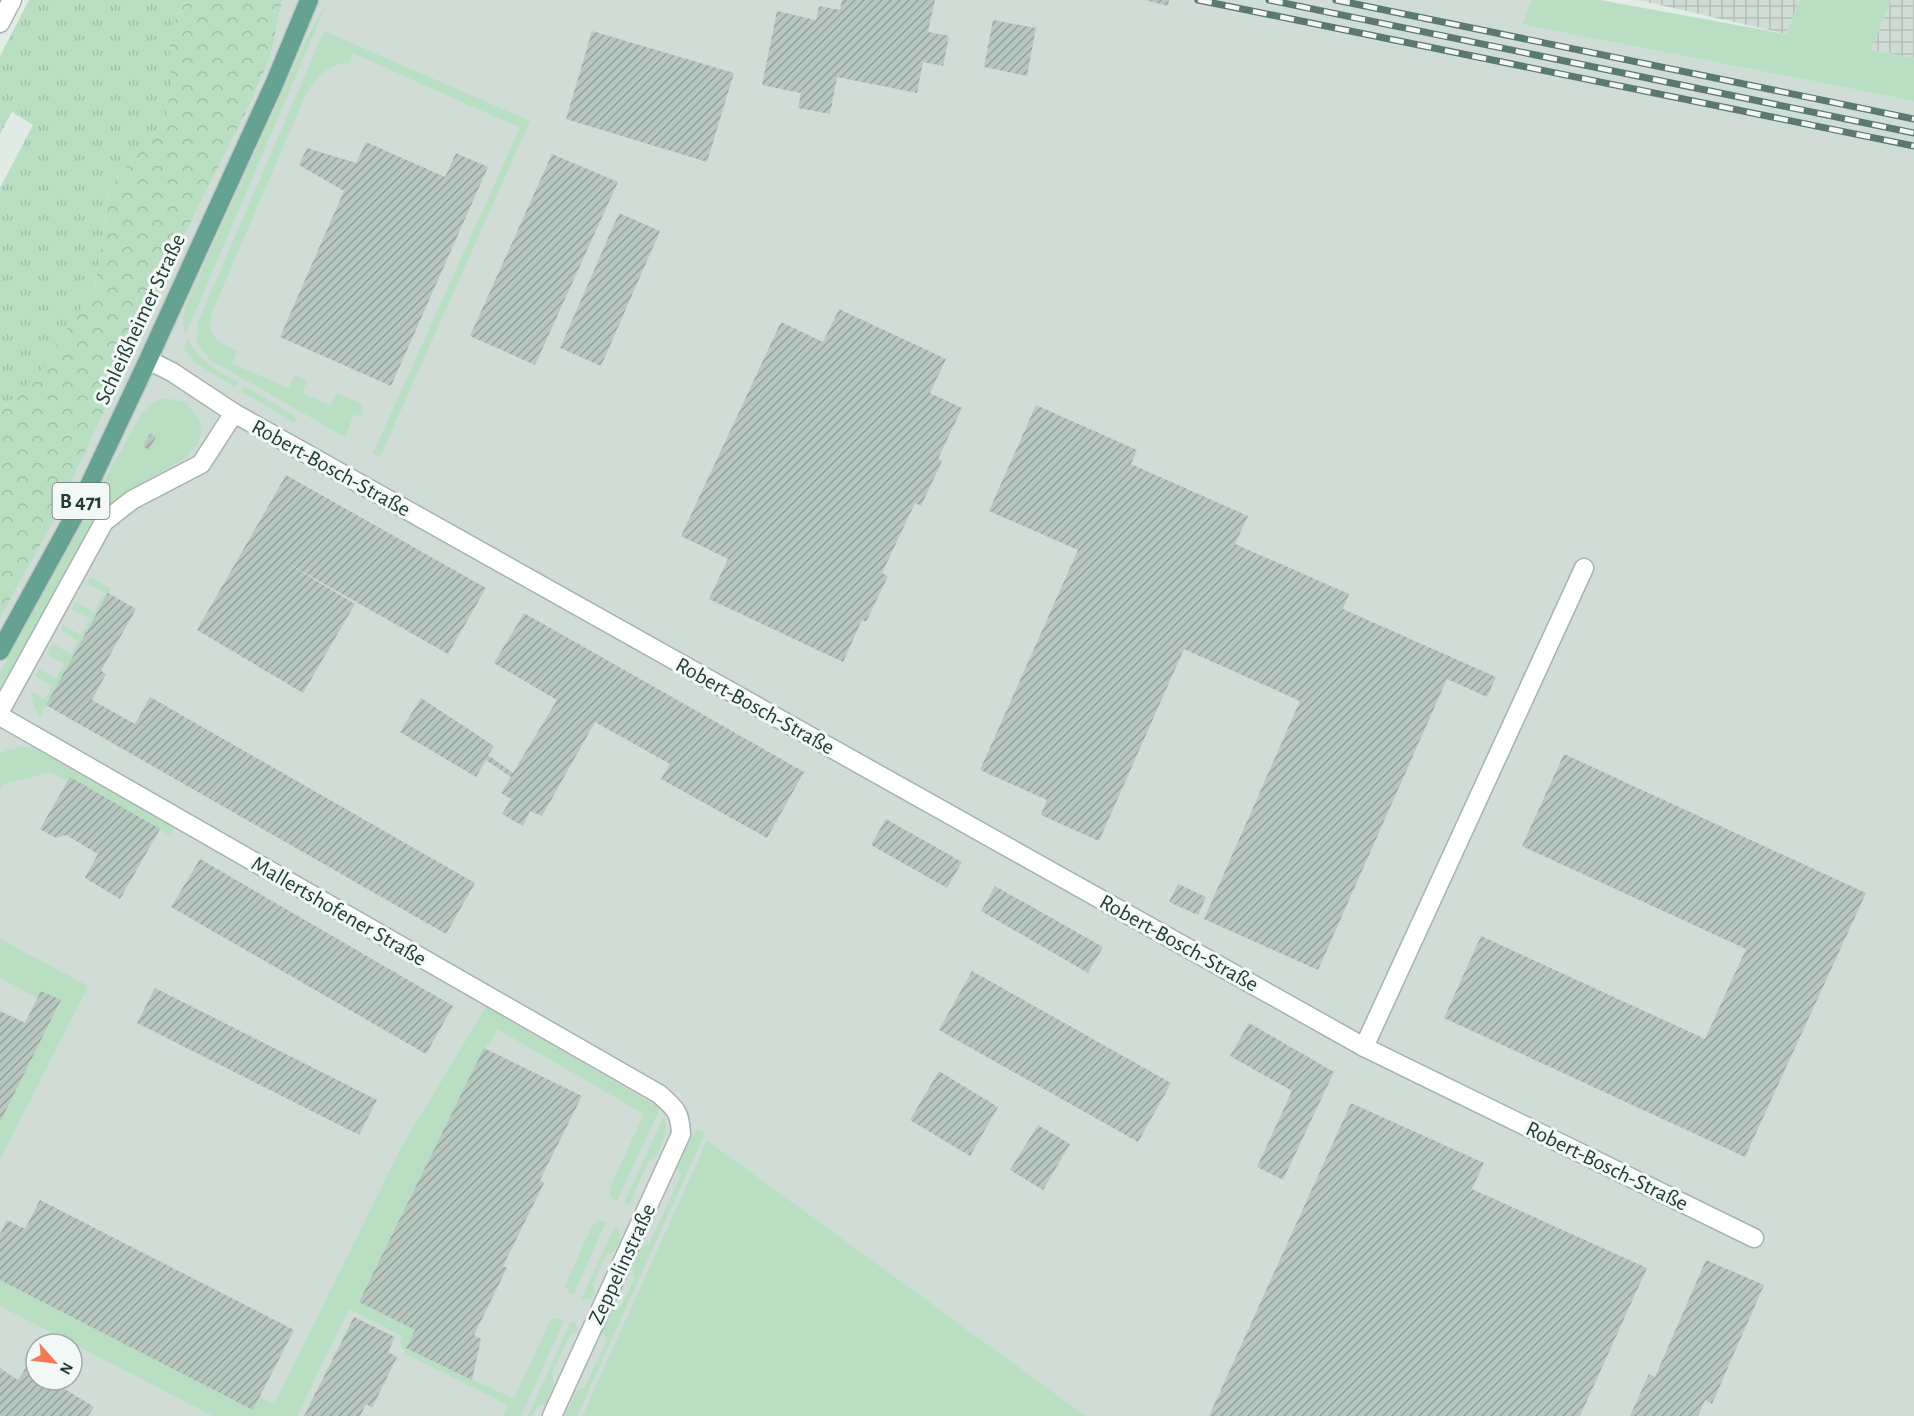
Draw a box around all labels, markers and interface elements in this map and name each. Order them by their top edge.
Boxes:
street label: Schleißheimer Straße [91,230,189,408]
street label: Robert-Bosch-Straße [248,415,414,521]
road number: B 471 [52,483,110,519]
street label: Robert-Bosch-Straße [672,653,838,759]
street label: Mallertshofener Straße [248,852,430,970]
street label: Robert-Bosch-Straße [1096,890,1262,996]
street label: Robert-Bosch-Straße [1522,1117,1692,1215]
street label: Zeppelinstraße [584,1200,660,1328]
north arrow [24,1332,84,1392]
text: N [57,1360,76,1377]

